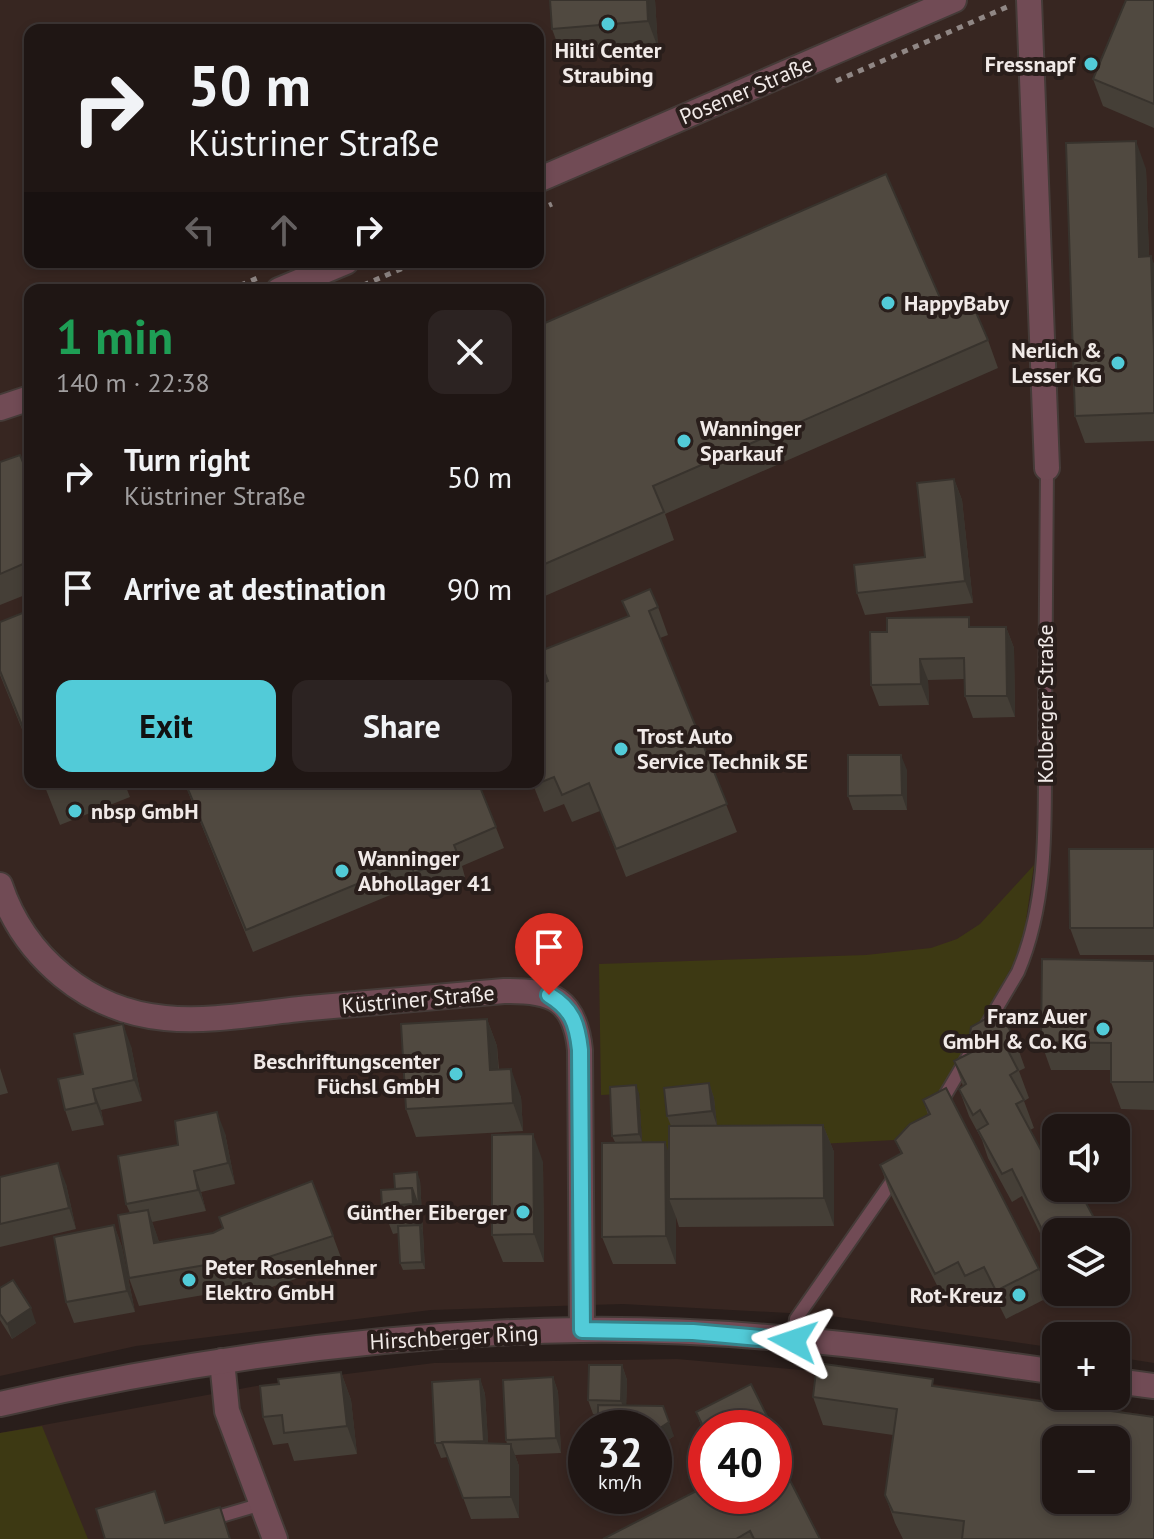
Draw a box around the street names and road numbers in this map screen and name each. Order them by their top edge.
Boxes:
street label: Posener Straße [675,49,817,131]
street label: Kolberger Straße [1031,624,1059,784]
street label: Küstriner Straße [340,978,496,1020]
street label: Hirschberger Ring [369,1319,539,1355]

